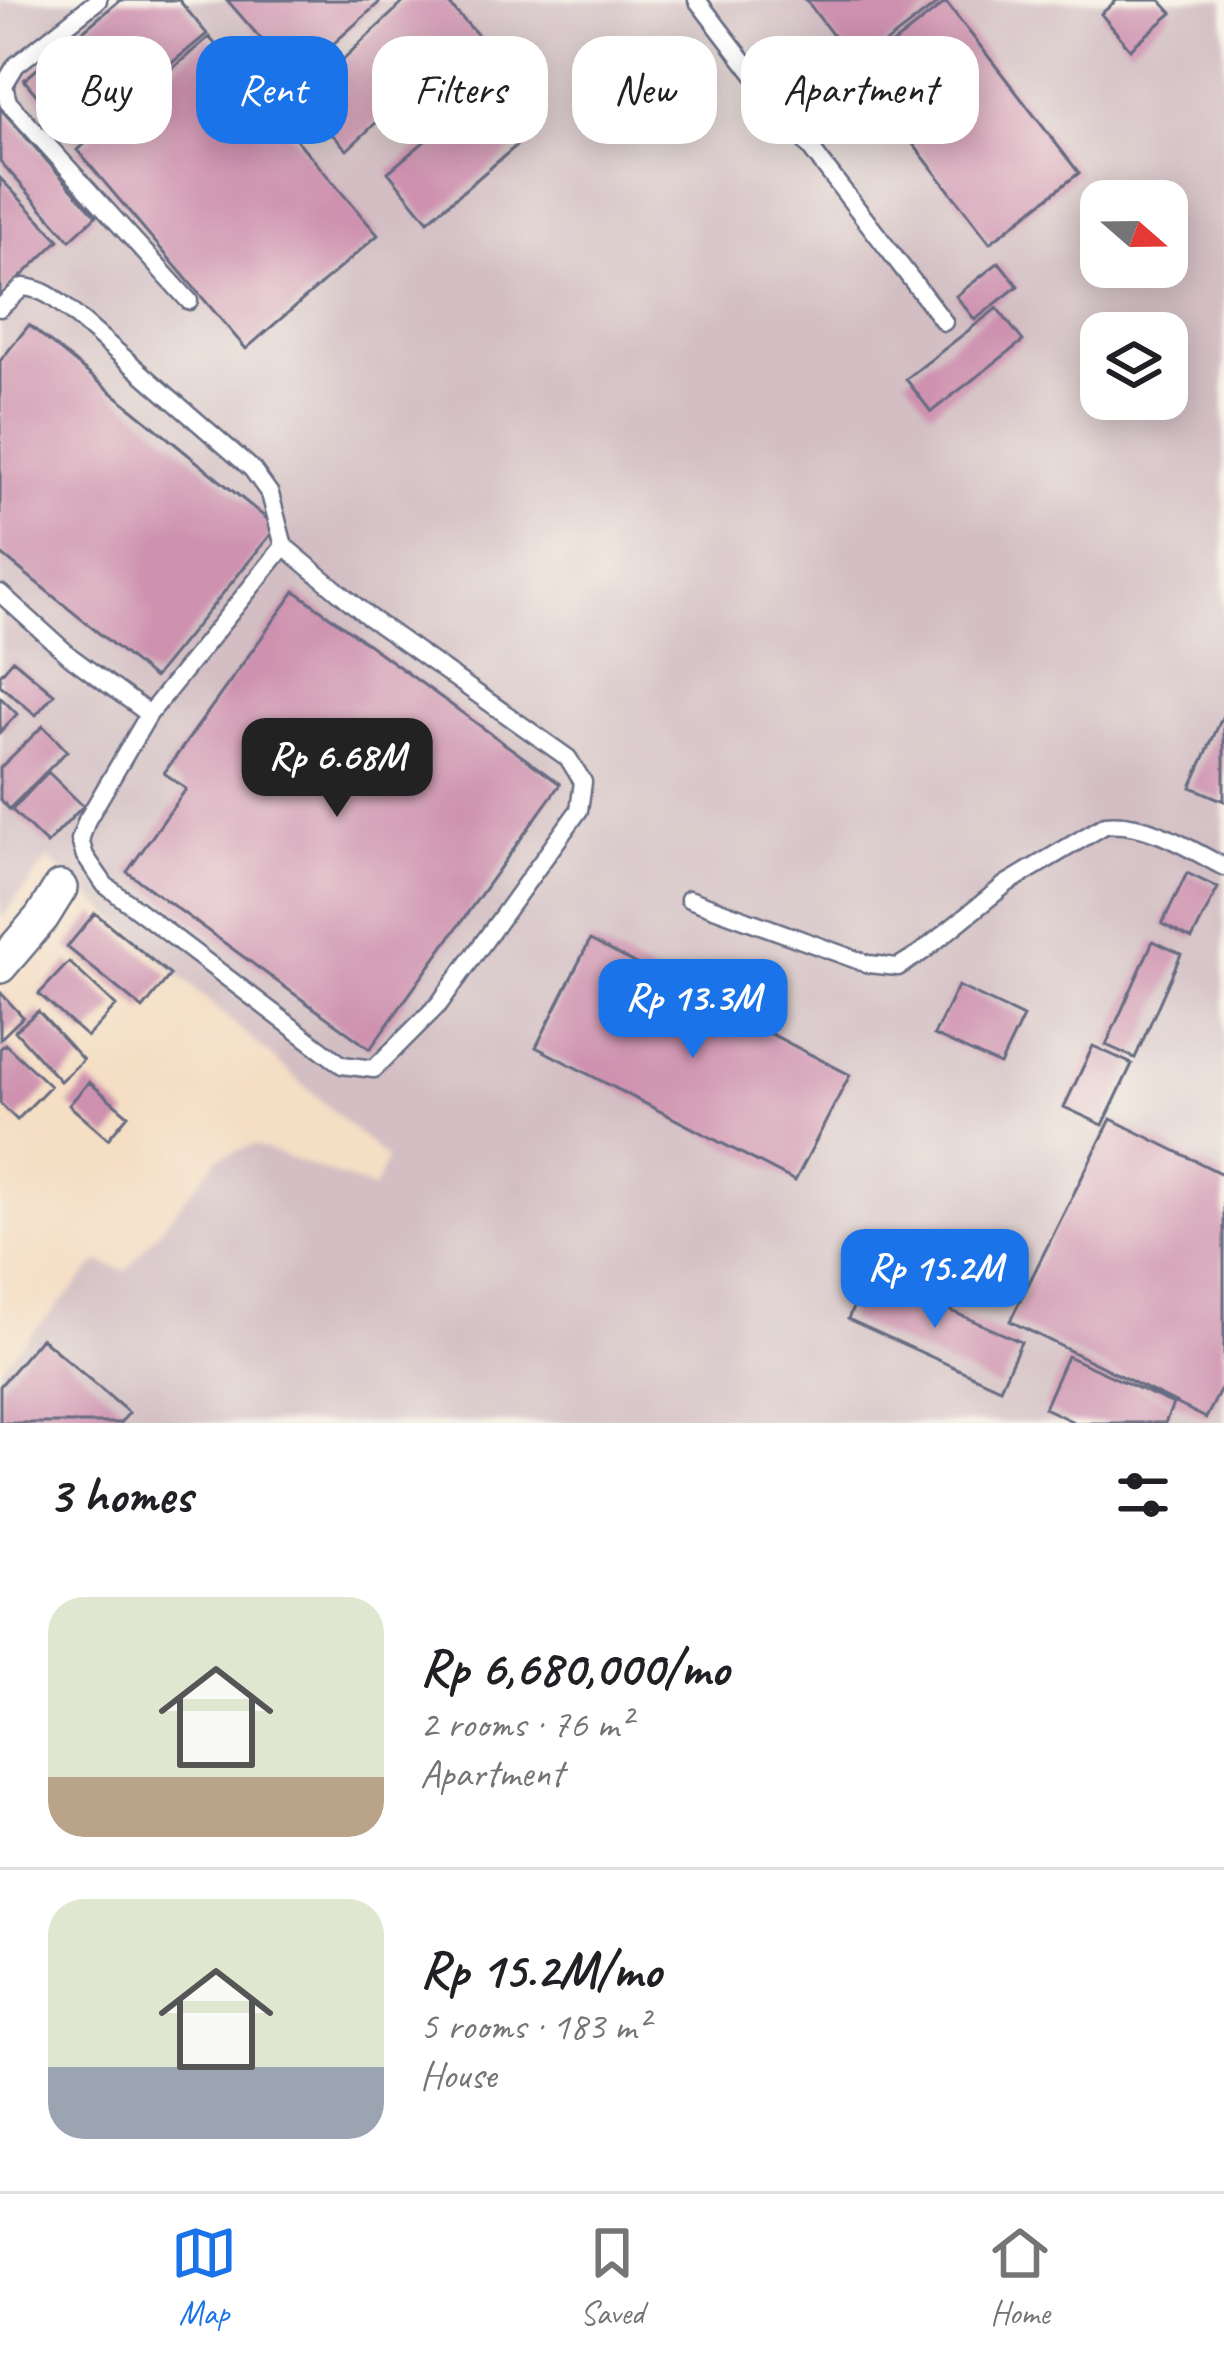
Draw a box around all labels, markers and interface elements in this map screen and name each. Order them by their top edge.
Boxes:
chip: Buy [36,36,172,144]
chip: Rent [196,36,348,144]
chip: Filters [372,36,548,144]
chip: New [572,36,717,144]
chip: Apartment [741,36,979,144]
north arrow [1080,180,1188,288]
map controls [1080,180,1188,420]
button: layers [1080,312,1188,420]
pin: Rp 6.68M [213,718,461,820]
text: Rp 6.68M [269,732,405,781]
pin: Rp 13.3M [569,959,817,1061]
text: Rp 13.3M [626,973,760,1022]
pin: Rp 15.2M [811,1229,1059,1331]
text: Rp 15.2M [868,1243,1002,1292]
icon: filters [1110,1462,1176,1528]
text: 3 homes [48,1463,192,1527]
text: Rp 6,680,000/mo [420,1636,729,1700]
icon: home [144,1645,288,1789]
text: 2 rooms · 76 m² [420,1700,631,1749]
text: Apartment [420,1749,563,1798]
text: Rp 15.2M/mo [420,1938,661,2002]
icon: home [144,1947,288,2091]
text: 5 rooms · 183 m² [420,2002,648,2051]
text: House [420,2051,496,2100]
tab: Map [171,2220,237,2334]
tab: Saved [579,2220,645,2334]
tab: Home [987,2220,1053,2334]

